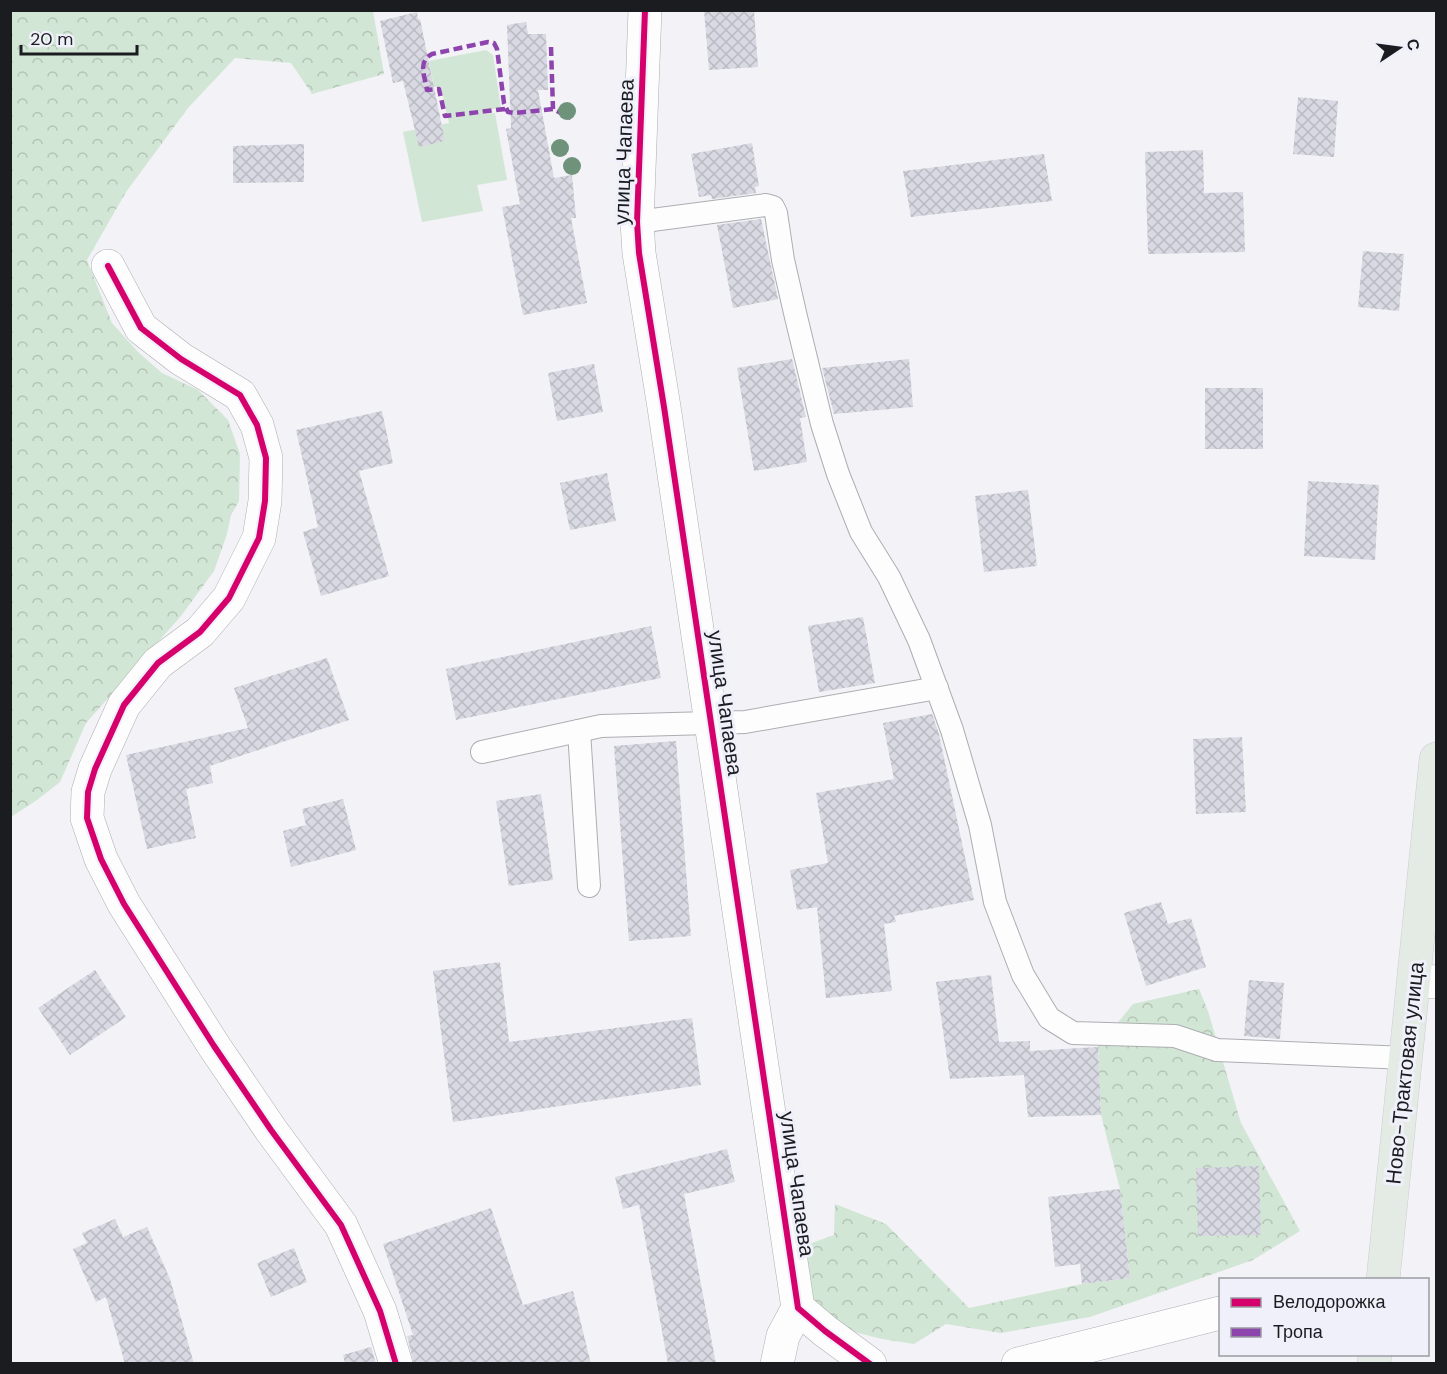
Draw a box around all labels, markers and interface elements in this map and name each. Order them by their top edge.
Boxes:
scale bar [21,18,136,56]
north arrow [1369,18,1429,78]
text: 20 m [30,27,73,51]
text: С [1402,37,1425,53]
street label: улица Чапаева [607,78,641,226]
street label: улица Чапаева [701,629,749,778]
street label: Ново-Трактовая улица [1379,960,1431,1186]
street label: улица Чапаева [773,1110,821,1259]
legend [1219,1278,1429,1356]
text: Велодорожка [1273,1290,1386,1314]
text: Тропа [1273,1320,1324,1344]

